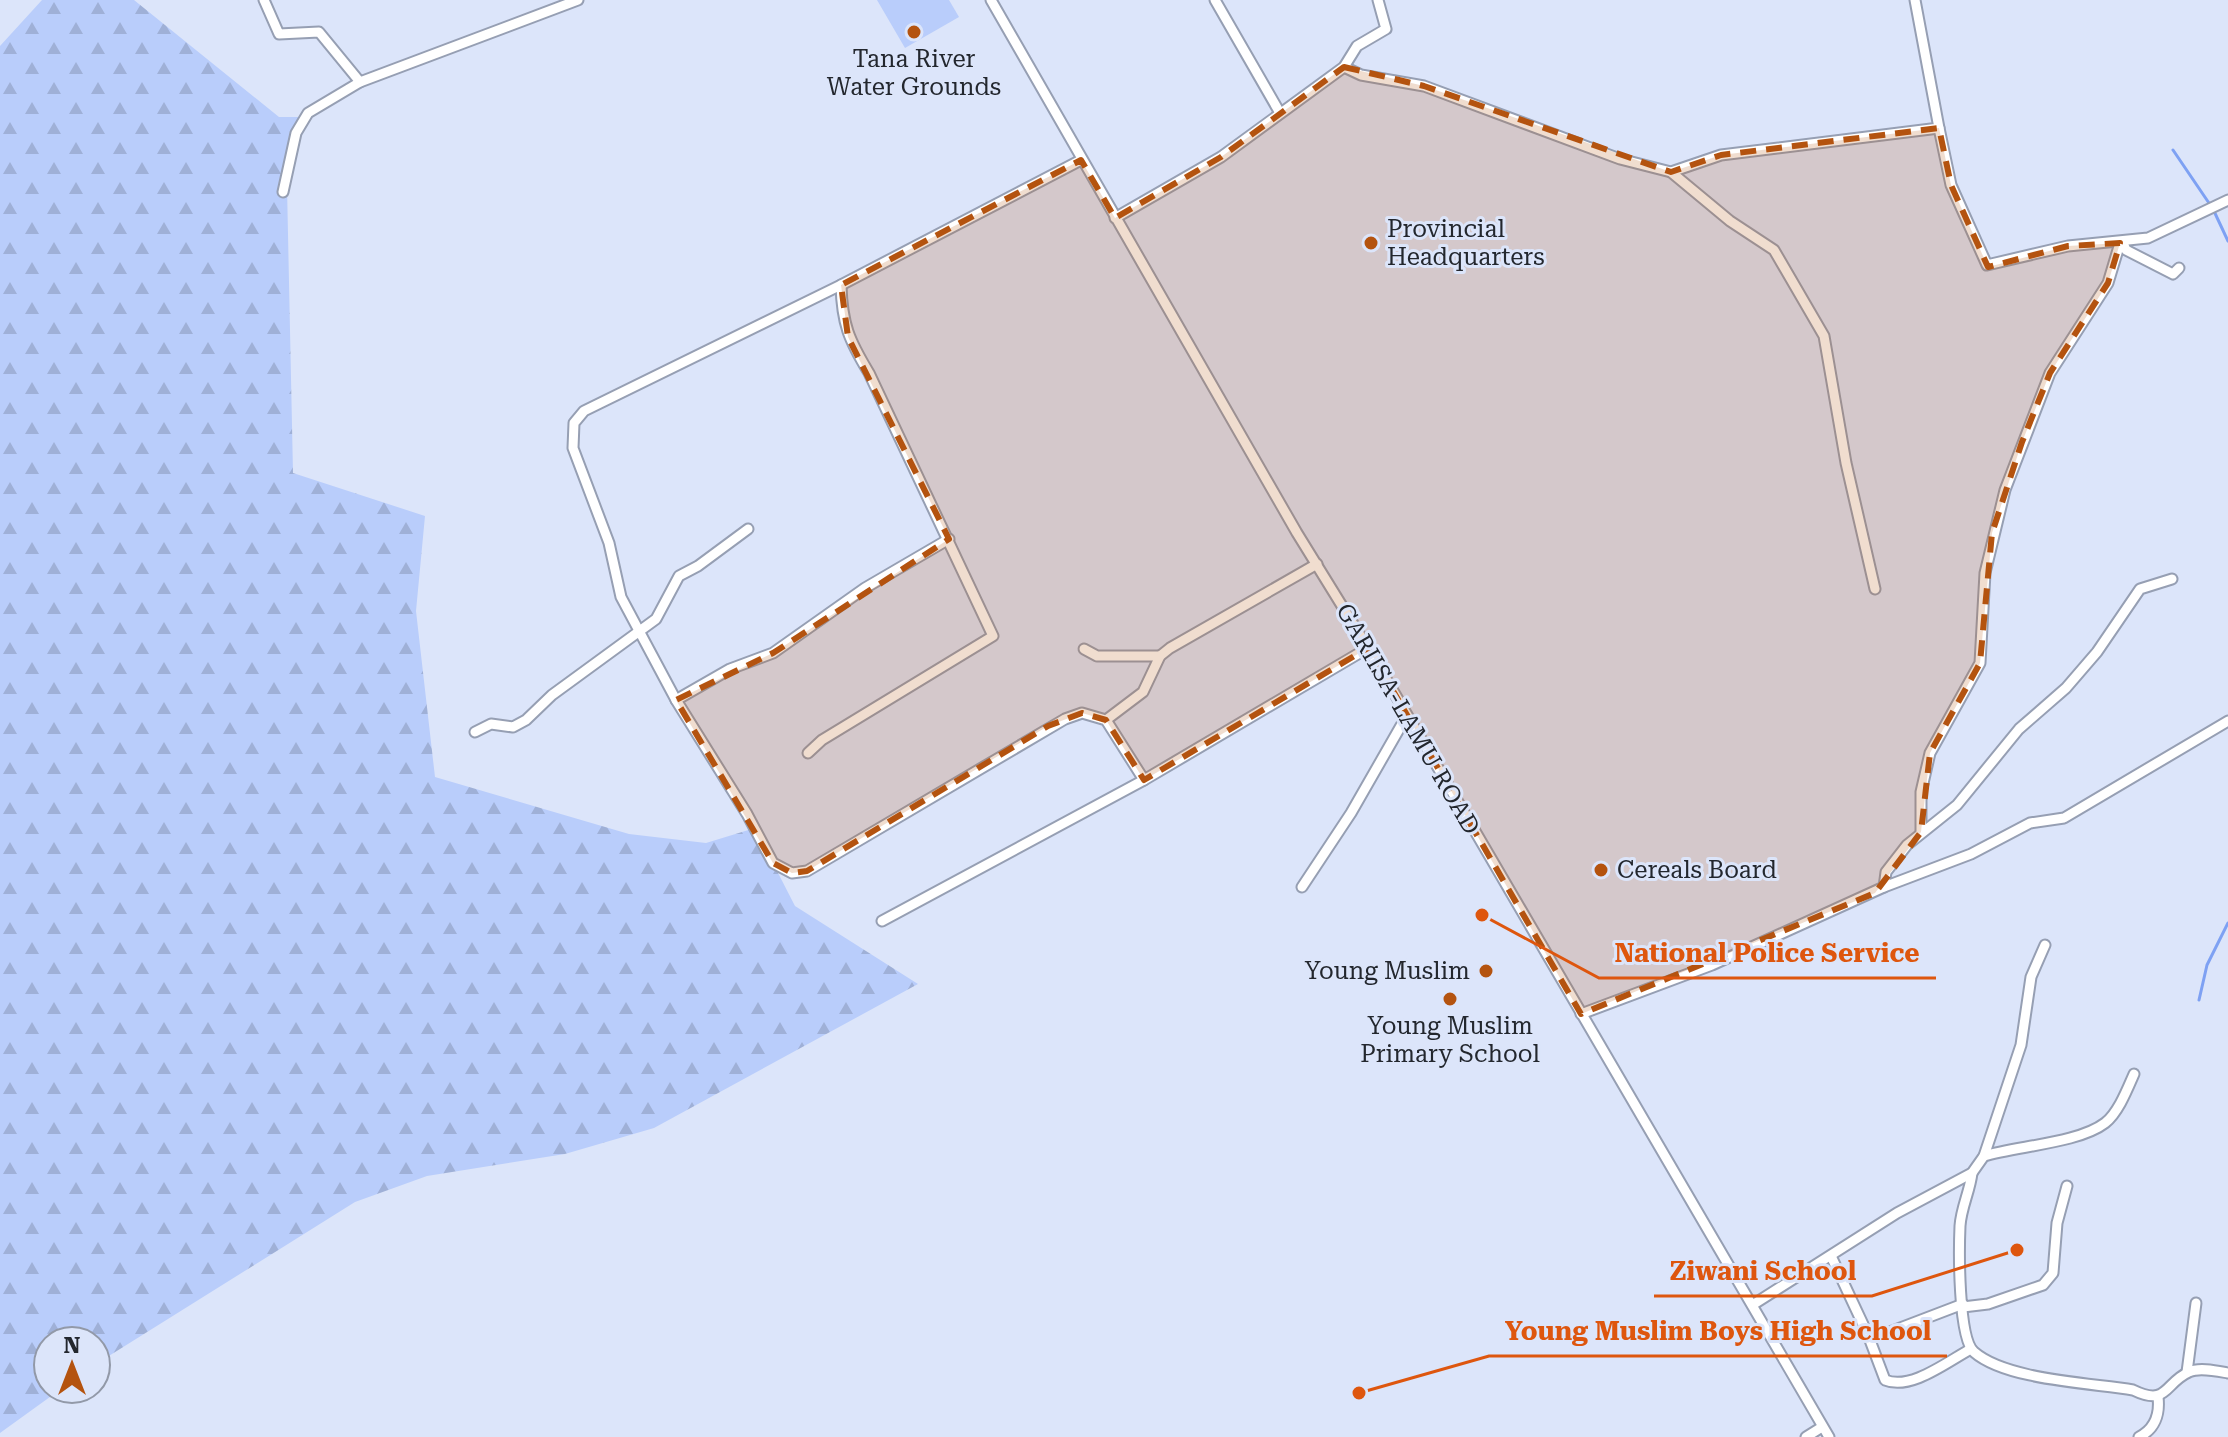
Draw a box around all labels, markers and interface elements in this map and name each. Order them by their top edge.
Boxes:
marker: Tana River Water Grounds [905,23,923,41]
place label: Tana River Water Grounds [827,45,1001,101]
place label: Provincial Headquarters [1387,215,1545,271]
marker: Provincial Headquarters [1362,234,1380,252]
street label: GARIISA-LAMU ROAD [1330,599,1486,839]
place label: Cereals Board [1617,856,1777,884]
marker: Cereals Board [1592,861,1610,879]
callout: National Police Service [1599,928,1936,978]
text: National Police Service [1614,938,1920,968]
place label: Young Muslim [1304,957,1470,985]
marker: Young Muslim [1477,962,1495,980]
marker: Young Muslim Primary School [1441,990,1459,1008]
place label: Young Muslim Primary School [1360,1012,1540,1068]
callout: Ziwani School [1654,1246,1872,1296]
text: Ziwani School [1670,1256,1857,1286]
callout: Young Muslim Boys High School [1489,1306,1947,1356]
text: Young Muslim Boys High School [1505,1316,1932,1346]
north arrow [32,1325,112,1405]
text: N [64,1333,81,1358]

